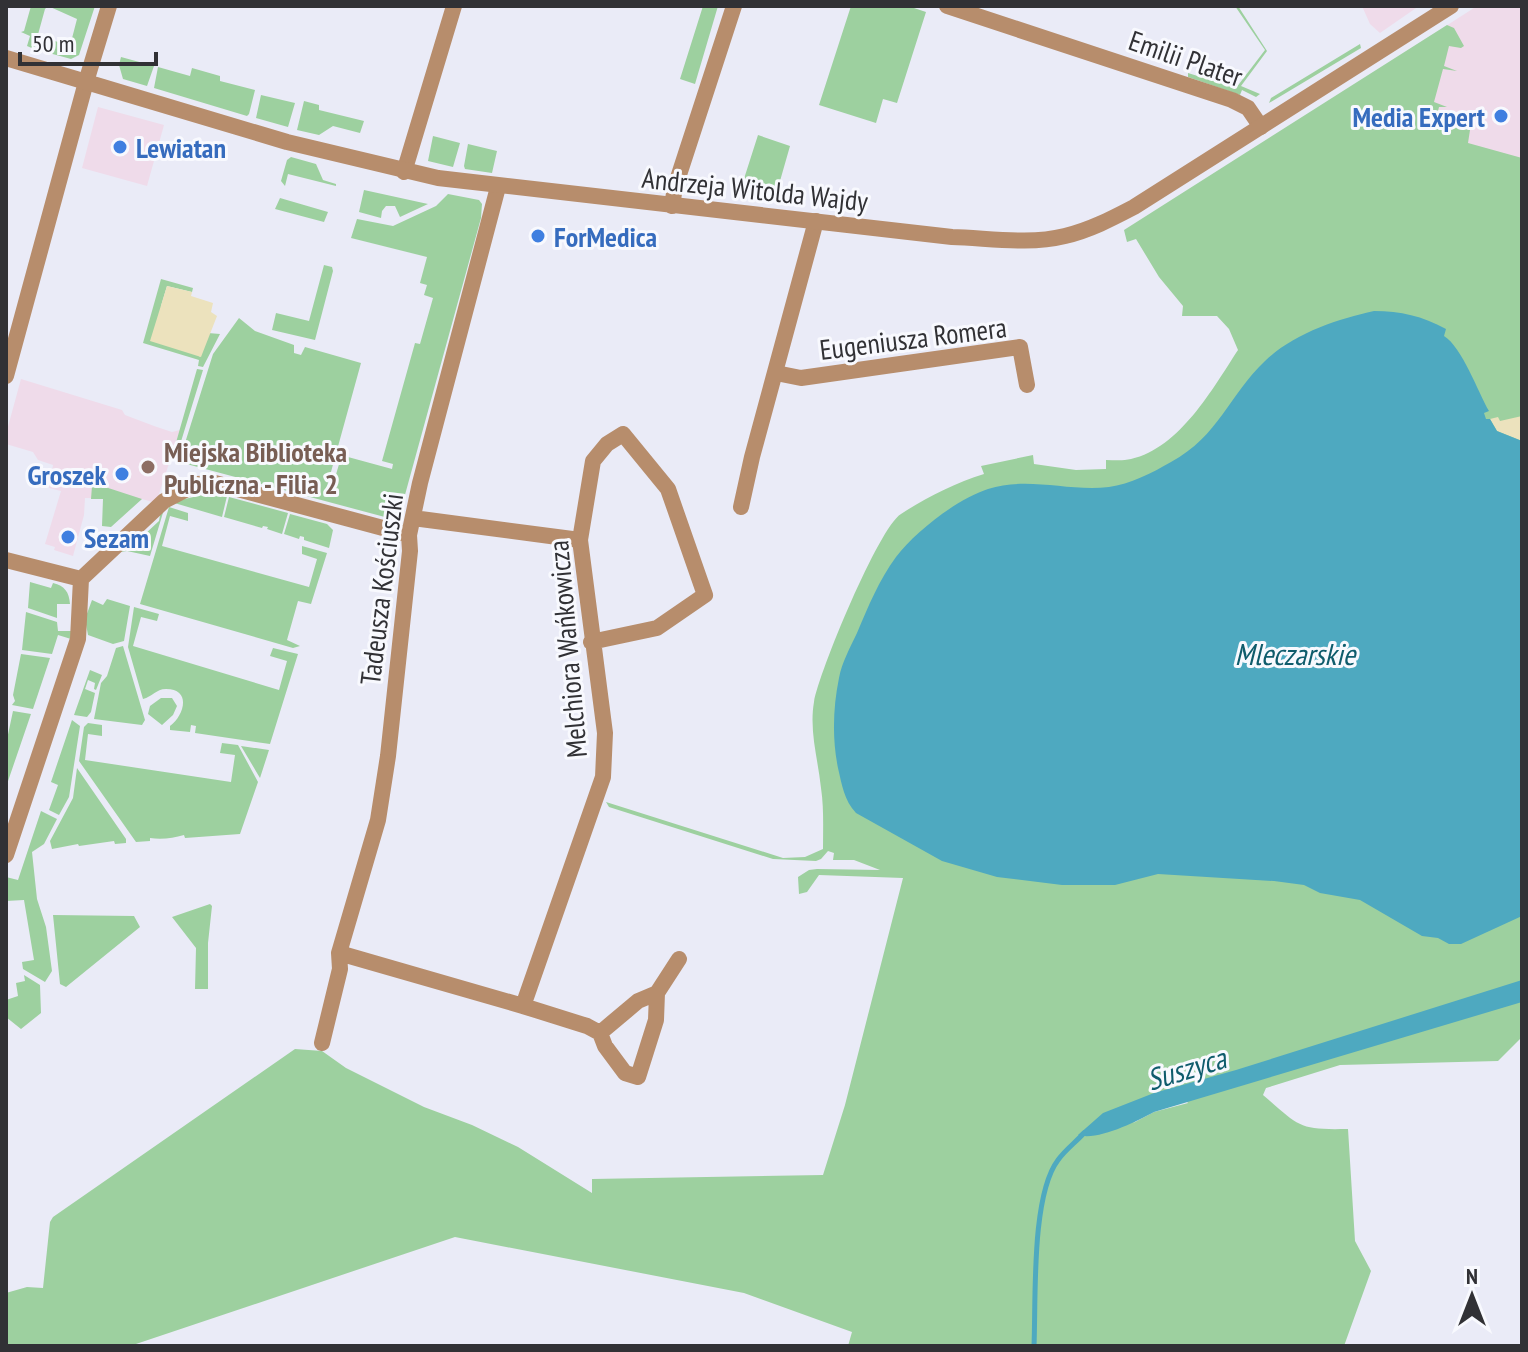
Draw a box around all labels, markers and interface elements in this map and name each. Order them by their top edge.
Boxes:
scale bar [20,16,156,66]
street label: Emilii Plater [1124,21,1248,95]
text: 50 m [32,28,74,59]
place label: Media Expert [1352,98,1485,135]
marker: Media Expert [1492,107,1510,125]
place label: Lewiatan [136,129,226,166]
marker: Lewiatan [111,138,129,156]
street label: Andrzeja Witolda Wajdy [640,159,870,219]
place label: ForMedica [554,218,657,255]
marker: ForMedica [529,227,547,245]
street label: Eugeniusza Romera [817,308,1009,368]
place label: Miejska Biblioteka Publiczna - Filia 2 [164,433,347,502]
place label: Groszek [27,456,106,493]
marker: Miejska Biblioteka Publiczna - Filia 2 [139,458,157,476]
marker: Groszek [113,465,131,483]
street label: Tadeusza Kościuszki [351,491,411,687]
place label: Sezam [84,519,149,556]
marker: Sezam [59,528,77,546]
street label: Melchiora Wańkowicza [539,539,595,759]
water label: Mleczarskie [1235,634,1357,673]
water label: Suszyca [1142,1037,1232,1098]
north arrow [1432,1256,1512,1336]
text: N [1466,1262,1478,1290]

